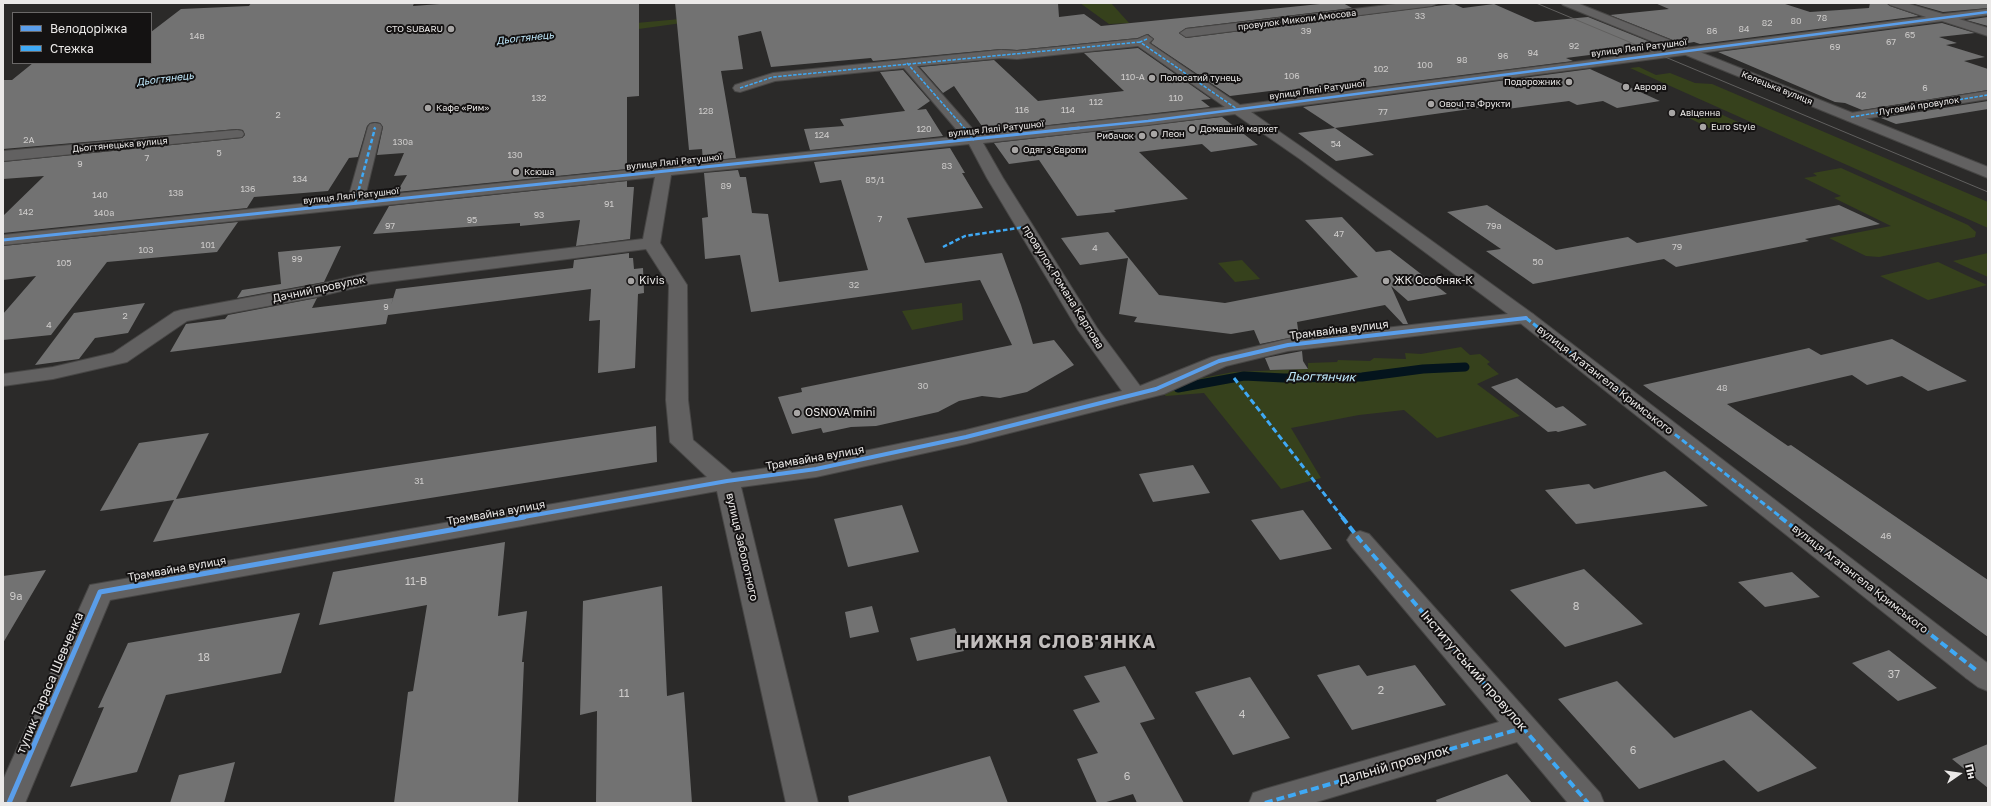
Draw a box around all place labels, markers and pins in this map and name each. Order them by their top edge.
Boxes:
place label: СТО SUBARU [386,24,443,34]
marker: СТО SUBARU [446,24,456,34]
marker: Полосатий тунець [1147,73,1157,83]
place label: Полосатий тунець [1160,73,1241,83]
place label: Подорожник [1504,77,1561,87]
marker: Подорожник [1564,77,1574,87]
marker: Аврора [1621,82,1631,92]
place label: Аврора [1634,82,1667,92]
marker: Овочі та Фрукти [1426,99,1436,109]
place label: Овочі та Фрукти [1439,99,1511,109]
marker: Кафе «Рим» [423,103,433,113]
place label: Кафе «Рим» [436,103,489,113]
marker: Авіценна [1667,108,1677,118]
place label: Авіценна [1680,108,1720,118]
marker: Euro Style [1698,122,1708,132]
place label: Euro Style [1711,122,1755,132]
marker: Домашній маркет [1187,124,1197,134]
place label: Домашній маркет [1200,124,1278,134]
marker: Леон [1149,129,1159,139]
place label: Леон [1162,129,1185,139]
place label: Рибачок [1097,131,1134,141]
marker: Рибачок [1137,131,1147,141]
marker: Одяг з Європи [1010,145,1020,155]
place label: Одяг з Європи [1023,145,1086,155]
marker: Ксюша [511,167,521,177]
place label: Ксюша [524,167,554,177]
place label: Kivis [639,274,664,288]
place label: ЖК Особняк-К [1394,274,1473,288]
marker: Kivis [626,276,636,286]
marker: ЖК Особняк-К [1381,276,1391,286]
place label: OSNOVA mini [805,406,875,420]
marker: OSNOVA mini [792,408,802,418]

